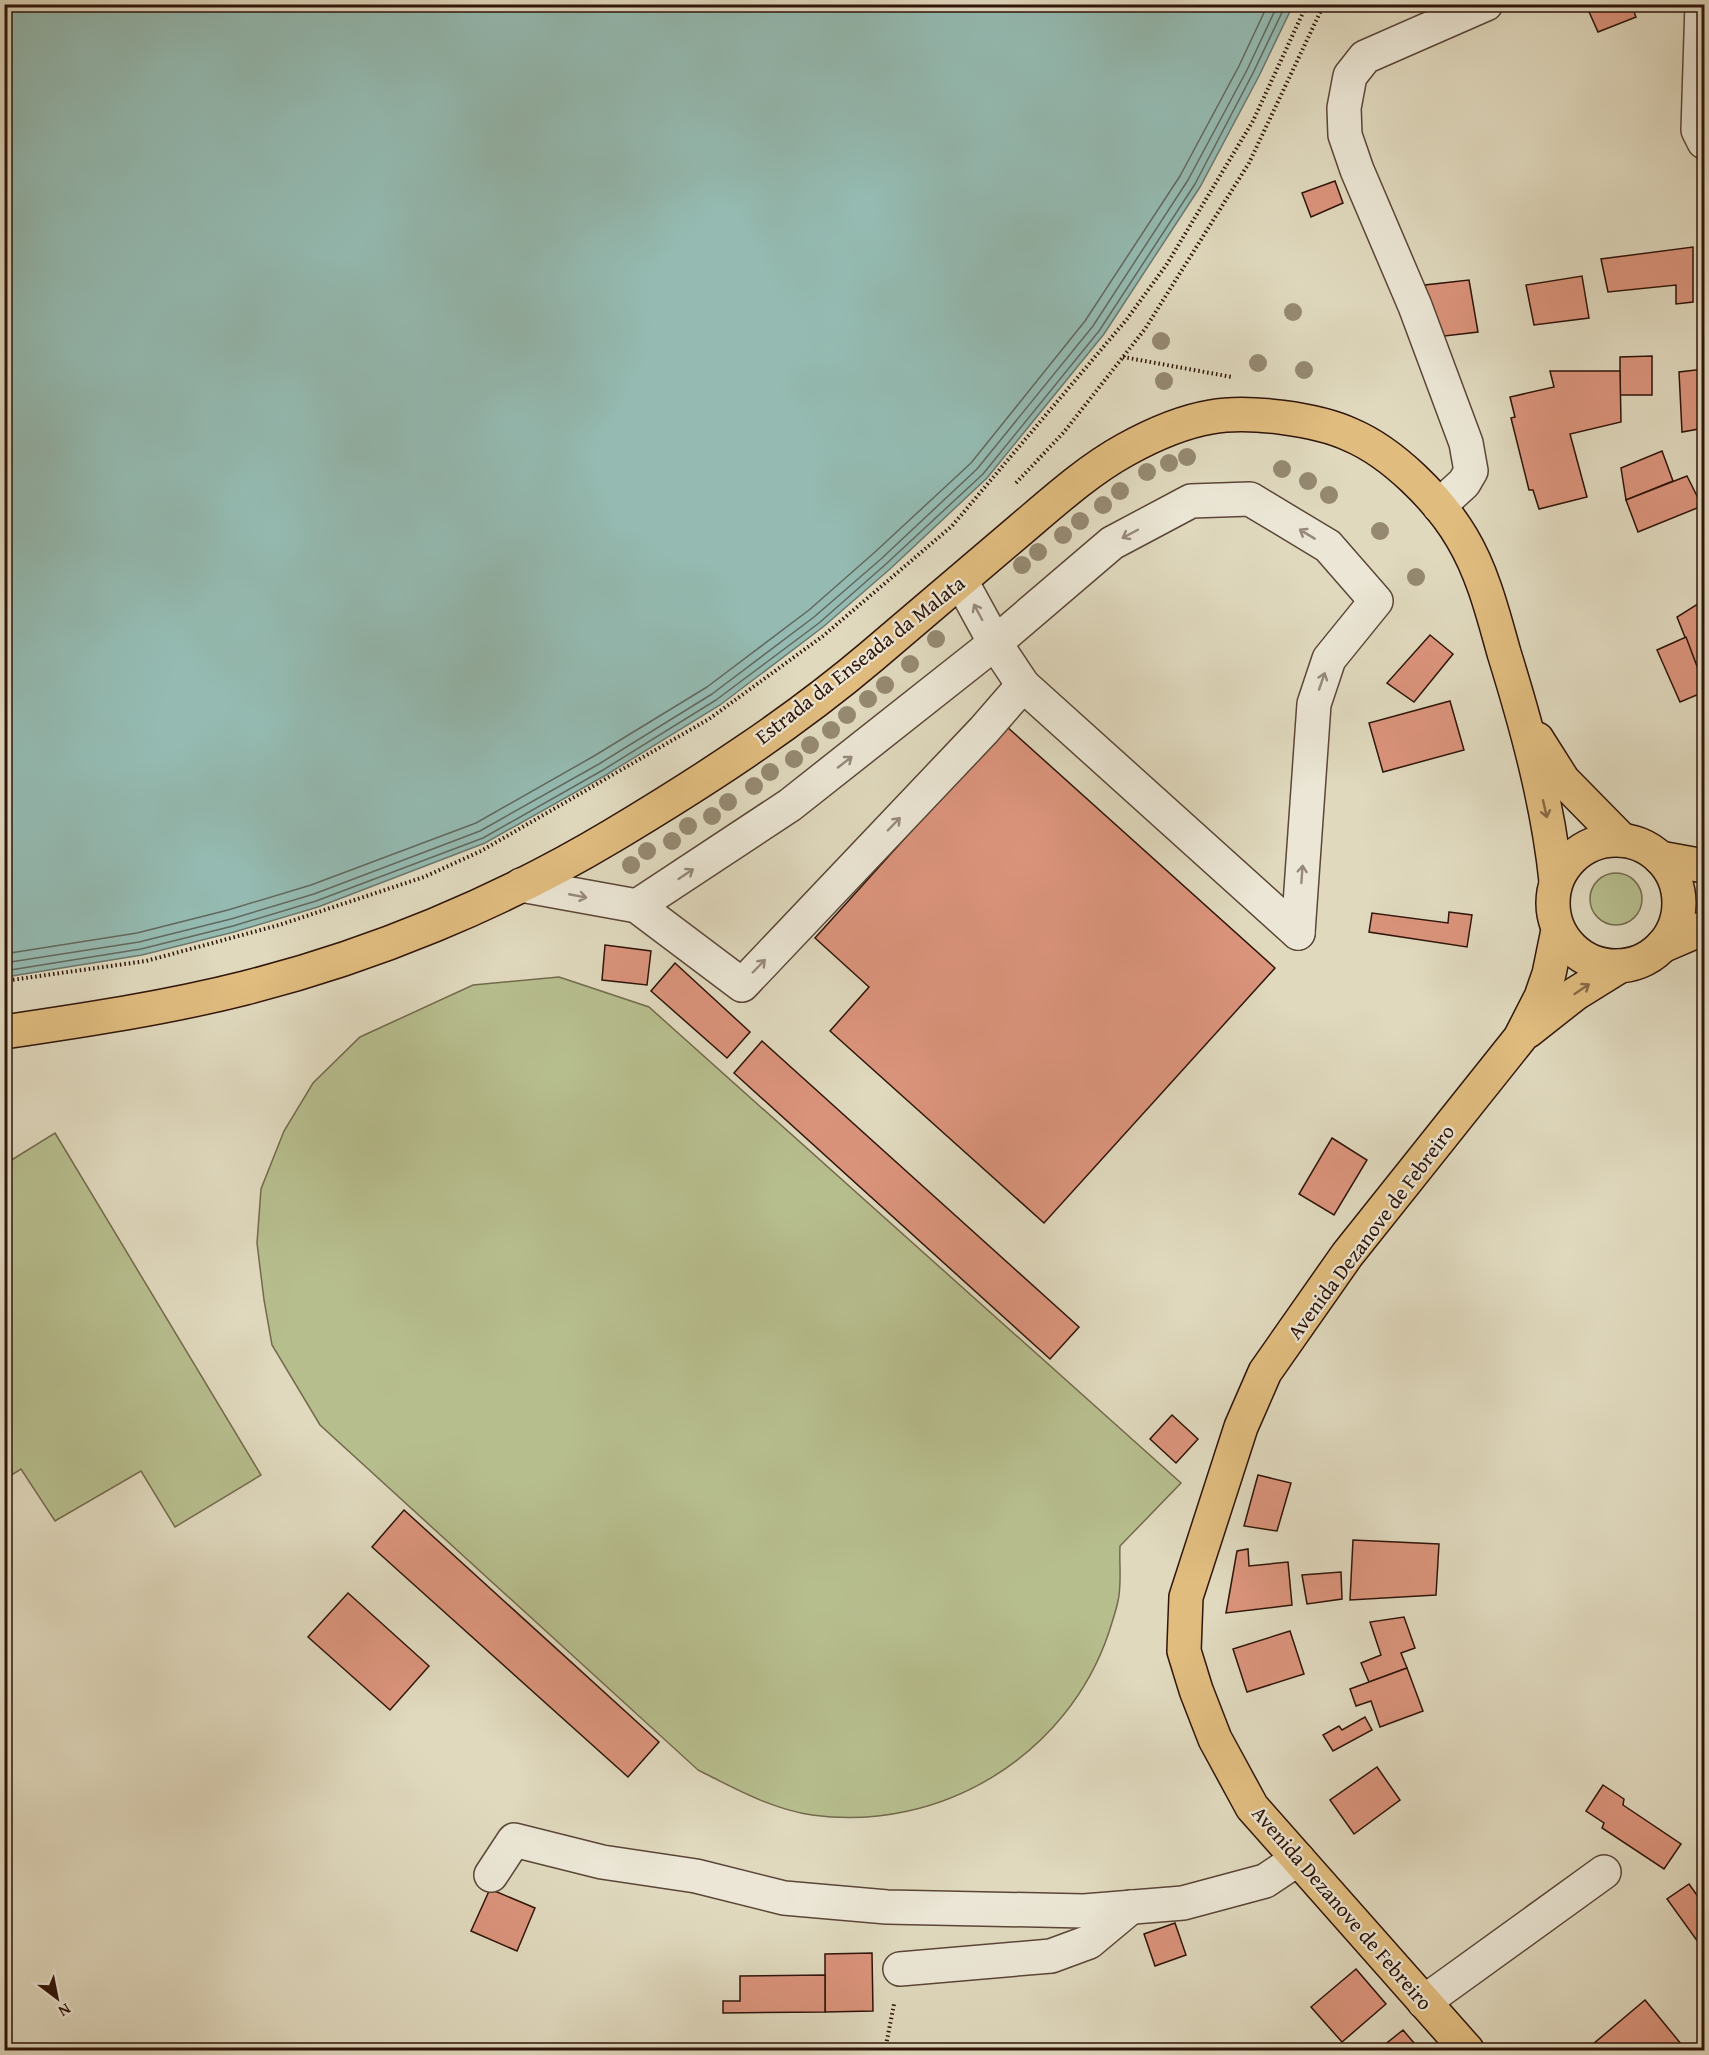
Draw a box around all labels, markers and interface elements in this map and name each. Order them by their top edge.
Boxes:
one-way arrow [1299,527,1316,539]
one-way arrow [1122,528,1139,540]
street label: Estrada da Enseada da Malata [748,568,971,751]
one-way arrow [972,604,984,621]
one-way arrow [1317,672,1328,691]
one-way arrow [837,755,853,768]
one-way arrow [1540,799,1551,819]
one-way arrow [887,817,901,832]
one-way arrow [1297,865,1308,885]
one-way arrow [677,868,693,880]
one-way arrow [568,890,588,901]
one-way arrow [752,958,767,973]
one-way arrow [1574,983,1590,995]
street label: Avenida Dezanove de Febreiro [1279,1118,1462,1346]
street label: Avenida Dezanove de Febreiro [1245,1799,1440,2017]
north arrow [27,1968,87,2028]
text: N [54,1998,76,2024]

